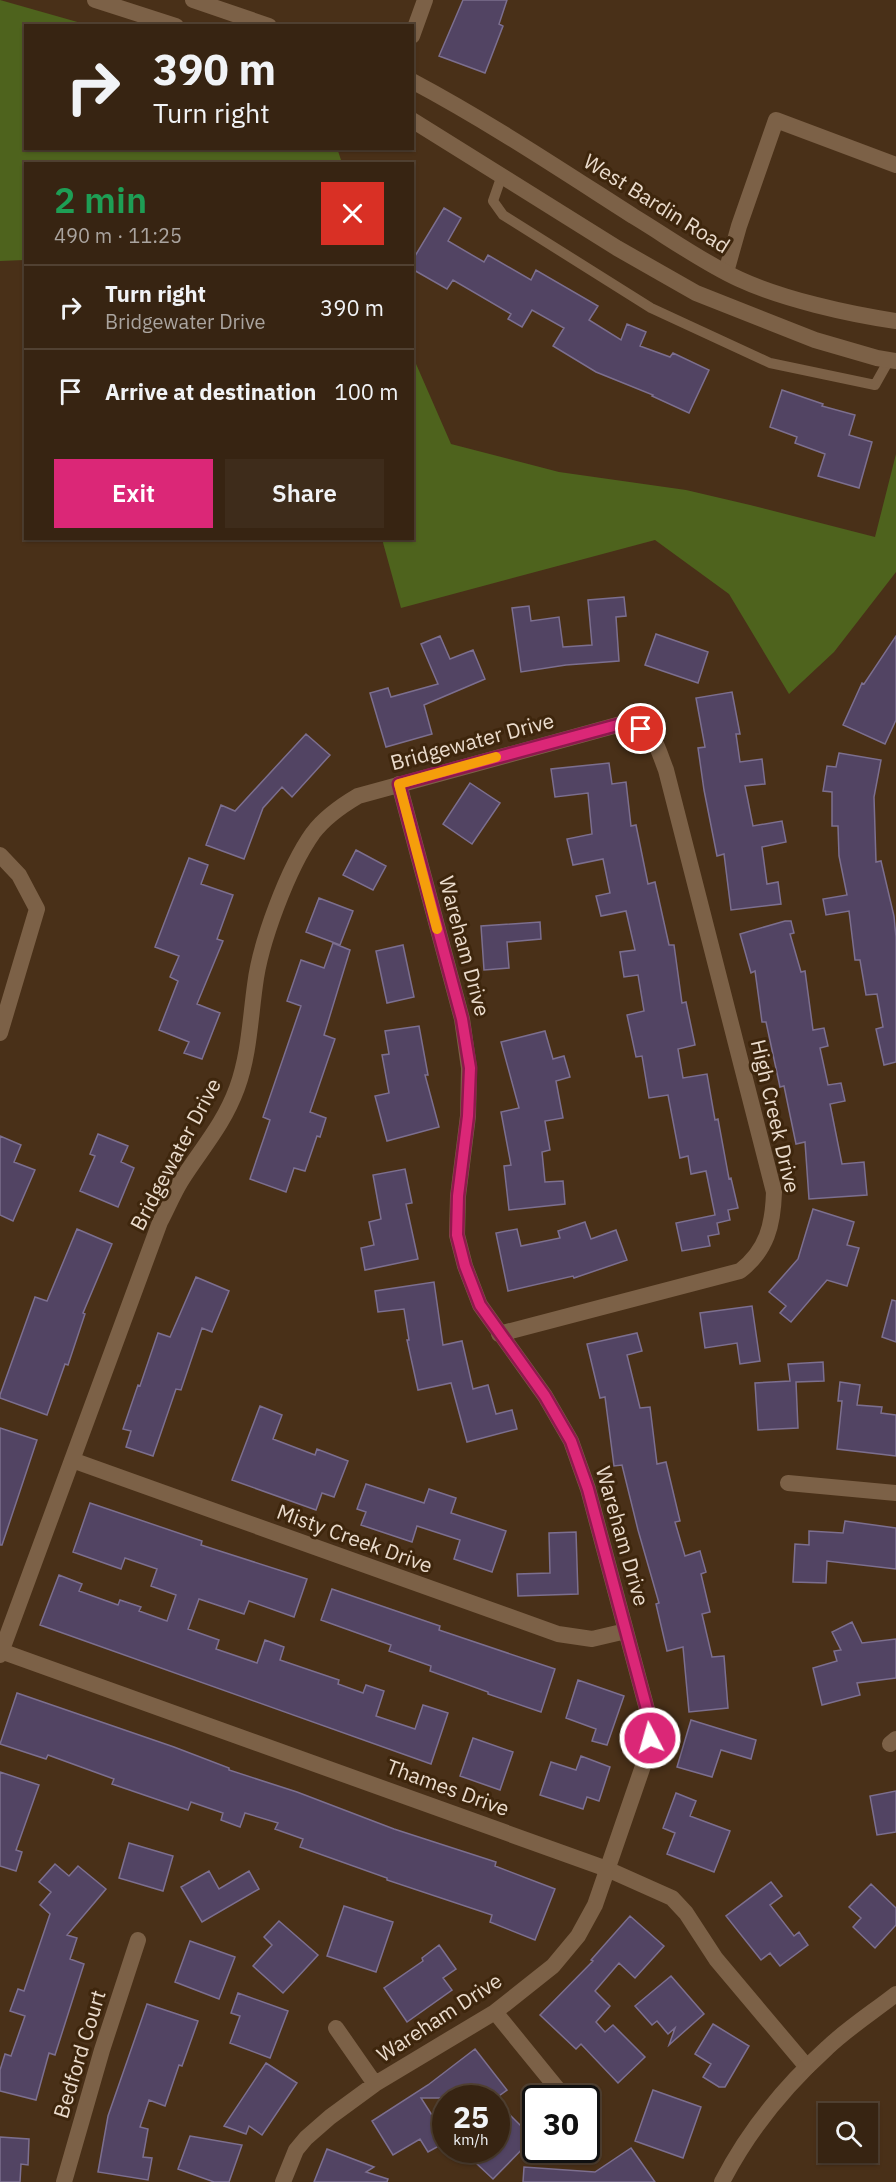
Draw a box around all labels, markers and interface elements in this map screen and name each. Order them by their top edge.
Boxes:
text: 390 m [153,42,276,97]
icon: right [54,48,132,126]
text: Turn right [153,95,270,130]
street label: West Bardin Road [579,147,735,259]
text: 2 min [54,176,147,223]
button: close [321,182,384,245]
text: 490 m · 11:25 [54,222,182,249]
text: Turn right [105,279,206,308]
icon: right [54,291,87,324]
text: 390 m [320,293,384,322]
text: Bridgewater Drive [105,308,266,335]
icon: arrive [54,375,87,408]
text: Arrive at destination [105,377,316,406]
text: 100 m [334,377,398,406]
button: Exit [54,459,213,528]
button: Share [225,459,384,528]
pin [615,703,666,754]
street label: Bridgewater Drive [387,706,557,776]
icon: arrive [624,712,657,745]
street label: Wareham Drive [433,873,497,1019]
street label: High Creek Drive [745,1037,807,1195]
street label: Bridgewater Drive [123,1073,227,1235]
street label: Wareham Drive [590,1463,656,1609]
street label: Misty Creek Drive [273,1497,437,1579]
position arrow [618,1706,682,1770]
street label: Thames Drive [383,1752,513,1822]
street label: Wareham Drive [371,1966,507,2068]
street label: Bedford Court [46,1987,112,2121]
speed limit sign: 30 [522,2085,600,2163]
text: 25 [453,2097,489,2136]
map controls [818,2103,878,2163]
button: search [818,2103,878,2163]
text: km/h [453,2130,489,2149]

